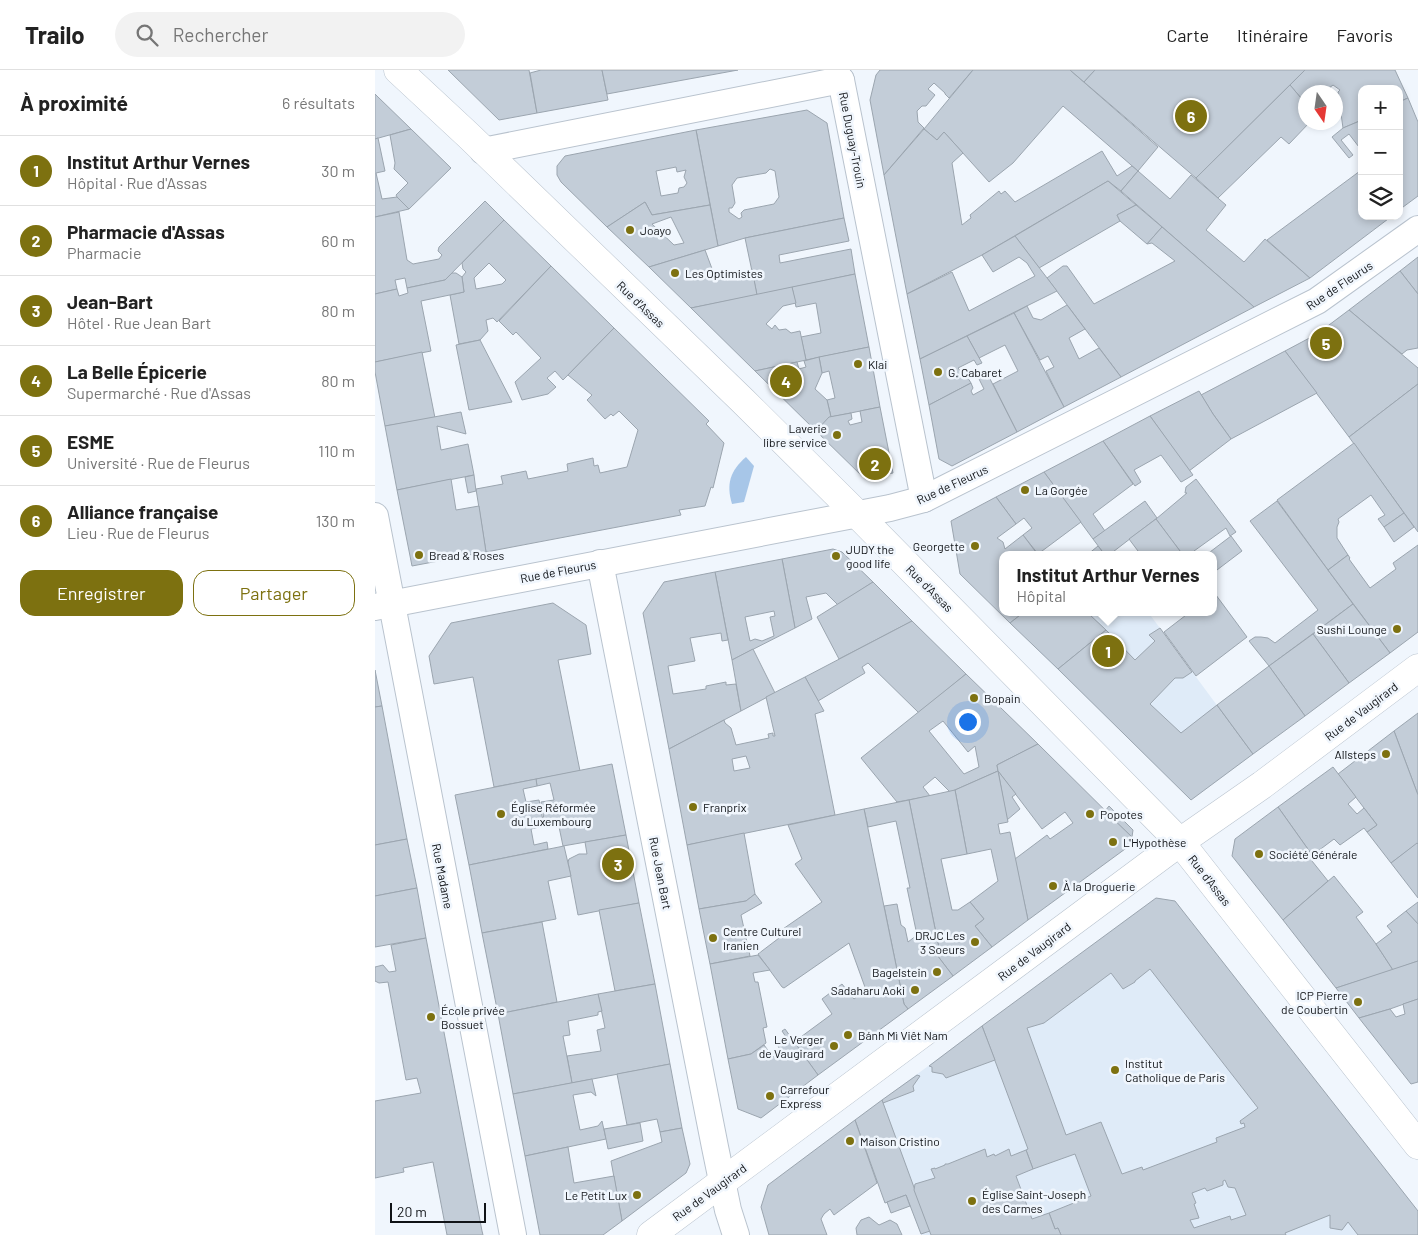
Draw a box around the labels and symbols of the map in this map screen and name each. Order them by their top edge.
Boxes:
north arrow [1298,85,1343,130]
street label: Rue Duguay-Trouin [837,91,869,189]
pin: 6 [1175,97,1207,135]
place label: Joayo [640,223,671,237]
marker: Joayo [624,224,636,236]
street label: Rue de Fleurus [1303,258,1375,312]
place label: Les Optimistes [685,266,763,280]
marker: Les Optimistes [669,267,681,279]
street label: Rue d'Assas [614,278,668,330]
pin: 5 [1310,324,1342,362]
place label: Klai [868,357,887,371]
marker: Klai [852,358,864,370]
pin: 4 [770,362,802,400]
place label: G. Cabaret [948,365,1002,379]
marker: G. Cabaret [932,366,944,378]
place label: Laverie libre service [763,421,827,449]
marker: Laverie libre service [831,429,843,441]
pin: 2 [859,445,891,483]
street label: Rue de Fleurus [914,461,990,507]
place label: La Gorgée [1035,483,1088,497]
marker: La Gorgée [1019,484,1031,496]
place label: Georgette [913,539,965,553]
marker: Georgette [969,540,981,552]
place label: JUDY the good life [846,542,894,570]
place label: Bread & Roses [429,548,504,562]
marker: Bread & Roses [413,549,425,561]
marker: JUDY the good life [830,550,842,562]
street label: Rue de Fleurus [519,557,597,585]
street label: Rue d'Assas [904,562,957,615]
place label: Sushi Lounge [1317,622,1387,636]
marker: Sushi Lounge [1391,623,1403,635]
pin: 1 [1092,632,1124,670]
street label: Rue de Vaugirard [1322,679,1400,743]
place label: Bopain [984,691,1020,705]
marker: Bopain [968,692,980,704]
your location [955,709,981,735]
place label: Allsteps [1334,747,1376,761]
marker: Allsteps [1380,748,1392,760]
place label: Église Réformée du Luxembourg [511,800,596,828]
place label: Franprix [703,800,747,814]
marker: Franprix [687,801,699,813]
place label: Popotes [1100,807,1143,821]
marker: Église Réformée du Luxembourg [495,808,507,820]
marker: Popotes [1084,808,1096,820]
place label: L'Hypothèse [1123,835,1187,849]
street label: Rue Jean Bart [647,836,675,910]
marker: L'Hypothèse [1107,836,1119,848]
street label: Rue Madame [430,842,456,910]
pin: 3 [602,845,634,883]
place label: Société Générale [1269,847,1357,861]
marker: Société Générale [1253,848,1265,860]
street label: Rue d'Assas [1186,852,1234,908]
place label: À la Droguerie [1063,879,1135,893]
marker: À la Droguerie [1047,880,1059,892]
street label: Rue de Vaugirard [995,919,1073,983]
place label: Centre Culturel Iranien [723,924,801,952]
place label: DRJC Les 3 Soeurs [915,928,965,956]
marker: Centre Culturel Iranien [707,932,719,944]
marker: DRJC Les 3 Soeurs [969,936,981,948]
place label: Bagelstein [872,965,927,979]
marker: Bagelstein [931,966,943,978]
place label: Sadaharu Aoki [831,983,905,997]
marker: Sadaharu Aoki [909,984,921,996]
place label: ICP Pierre de Coubertin [1281,988,1348,1016]
marker: ICP Pierre de Coubertin [1352,996,1364,1008]
place label: École privée Bossuet [441,1003,505,1031]
marker: École privée Bossuet [425,1011,437,1023]
place label: Bánh Mì Viêt Nam [858,1028,948,1042]
marker: Bánh Mì Viêt Nam [842,1029,854,1041]
place label: Le Verger de Vaugirard [759,1032,825,1060]
marker: Le Verger de Vaugirard [828,1040,840,1052]
place label: Institut Catholique de Paris [1125,1056,1225,1084]
marker: Institut Catholique de Paris [1109,1064,1121,1076]
place label: Carrefour Express [780,1082,830,1110]
marker: Carrefour Express [764,1090,776,1102]
place label: Maison Cristino [860,1134,940,1148]
marker: Maison Cristino [844,1135,856,1147]
street label: Rue de Vaugirard [669,1161,749,1223]
place label: Église Saint-Joseph des Carmes [982,1187,1086,1215]
place label: Le Petit Lux [565,1188,627,1202]
marker: Le Petit Lux [631,1189,643,1201]
marker: Église Saint-Joseph des Carmes [966,1195,978,1207]
scale bar [390,1200,486,1223]

